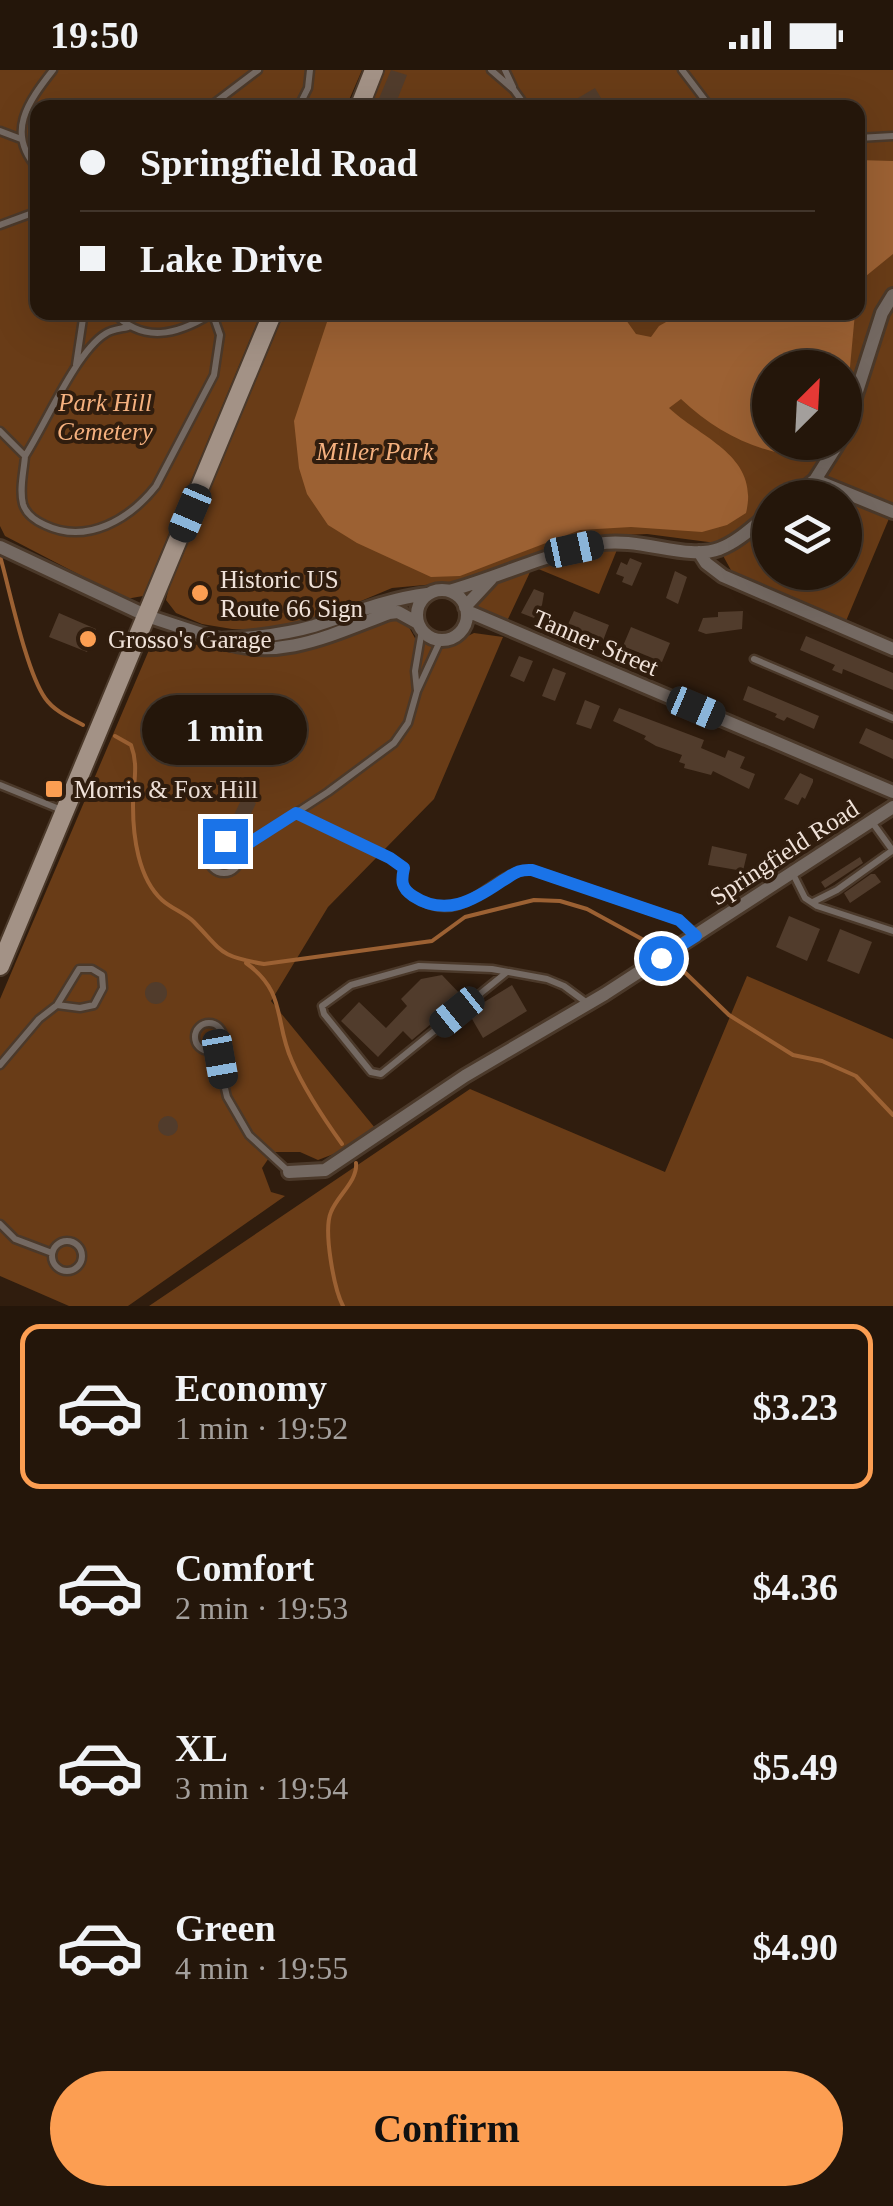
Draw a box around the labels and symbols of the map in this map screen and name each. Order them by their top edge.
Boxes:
north arrow [752,350,862,460]
park label: Park Hill Cemetery [57,389,154,445]
park label: Miller Park [315,438,435,465]
car [164,480,216,546]
car [542,528,606,570]
place label: Historic US Route 66 Sign [220,566,364,622]
marker: Historic US Route 66 Sign [189,582,211,604]
street label: Tanner Street [529,604,663,681]
place label: Grosso's Garage [108,626,272,653]
marker: Grosso's Garage [77,628,99,650]
car [663,682,729,734]
callout: 1 min [142,696,308,766]
place label: Morris & Fox Hill [74,776,258,803]
marker: Morris & Fox Hill [43,778,65,800]
street label: Springfield Road [705,794,864,910]
route end [203,819,248,864]
route start [639,936,684,981]
car [424,981,490,1043]
car [200,1027,240,1091]

